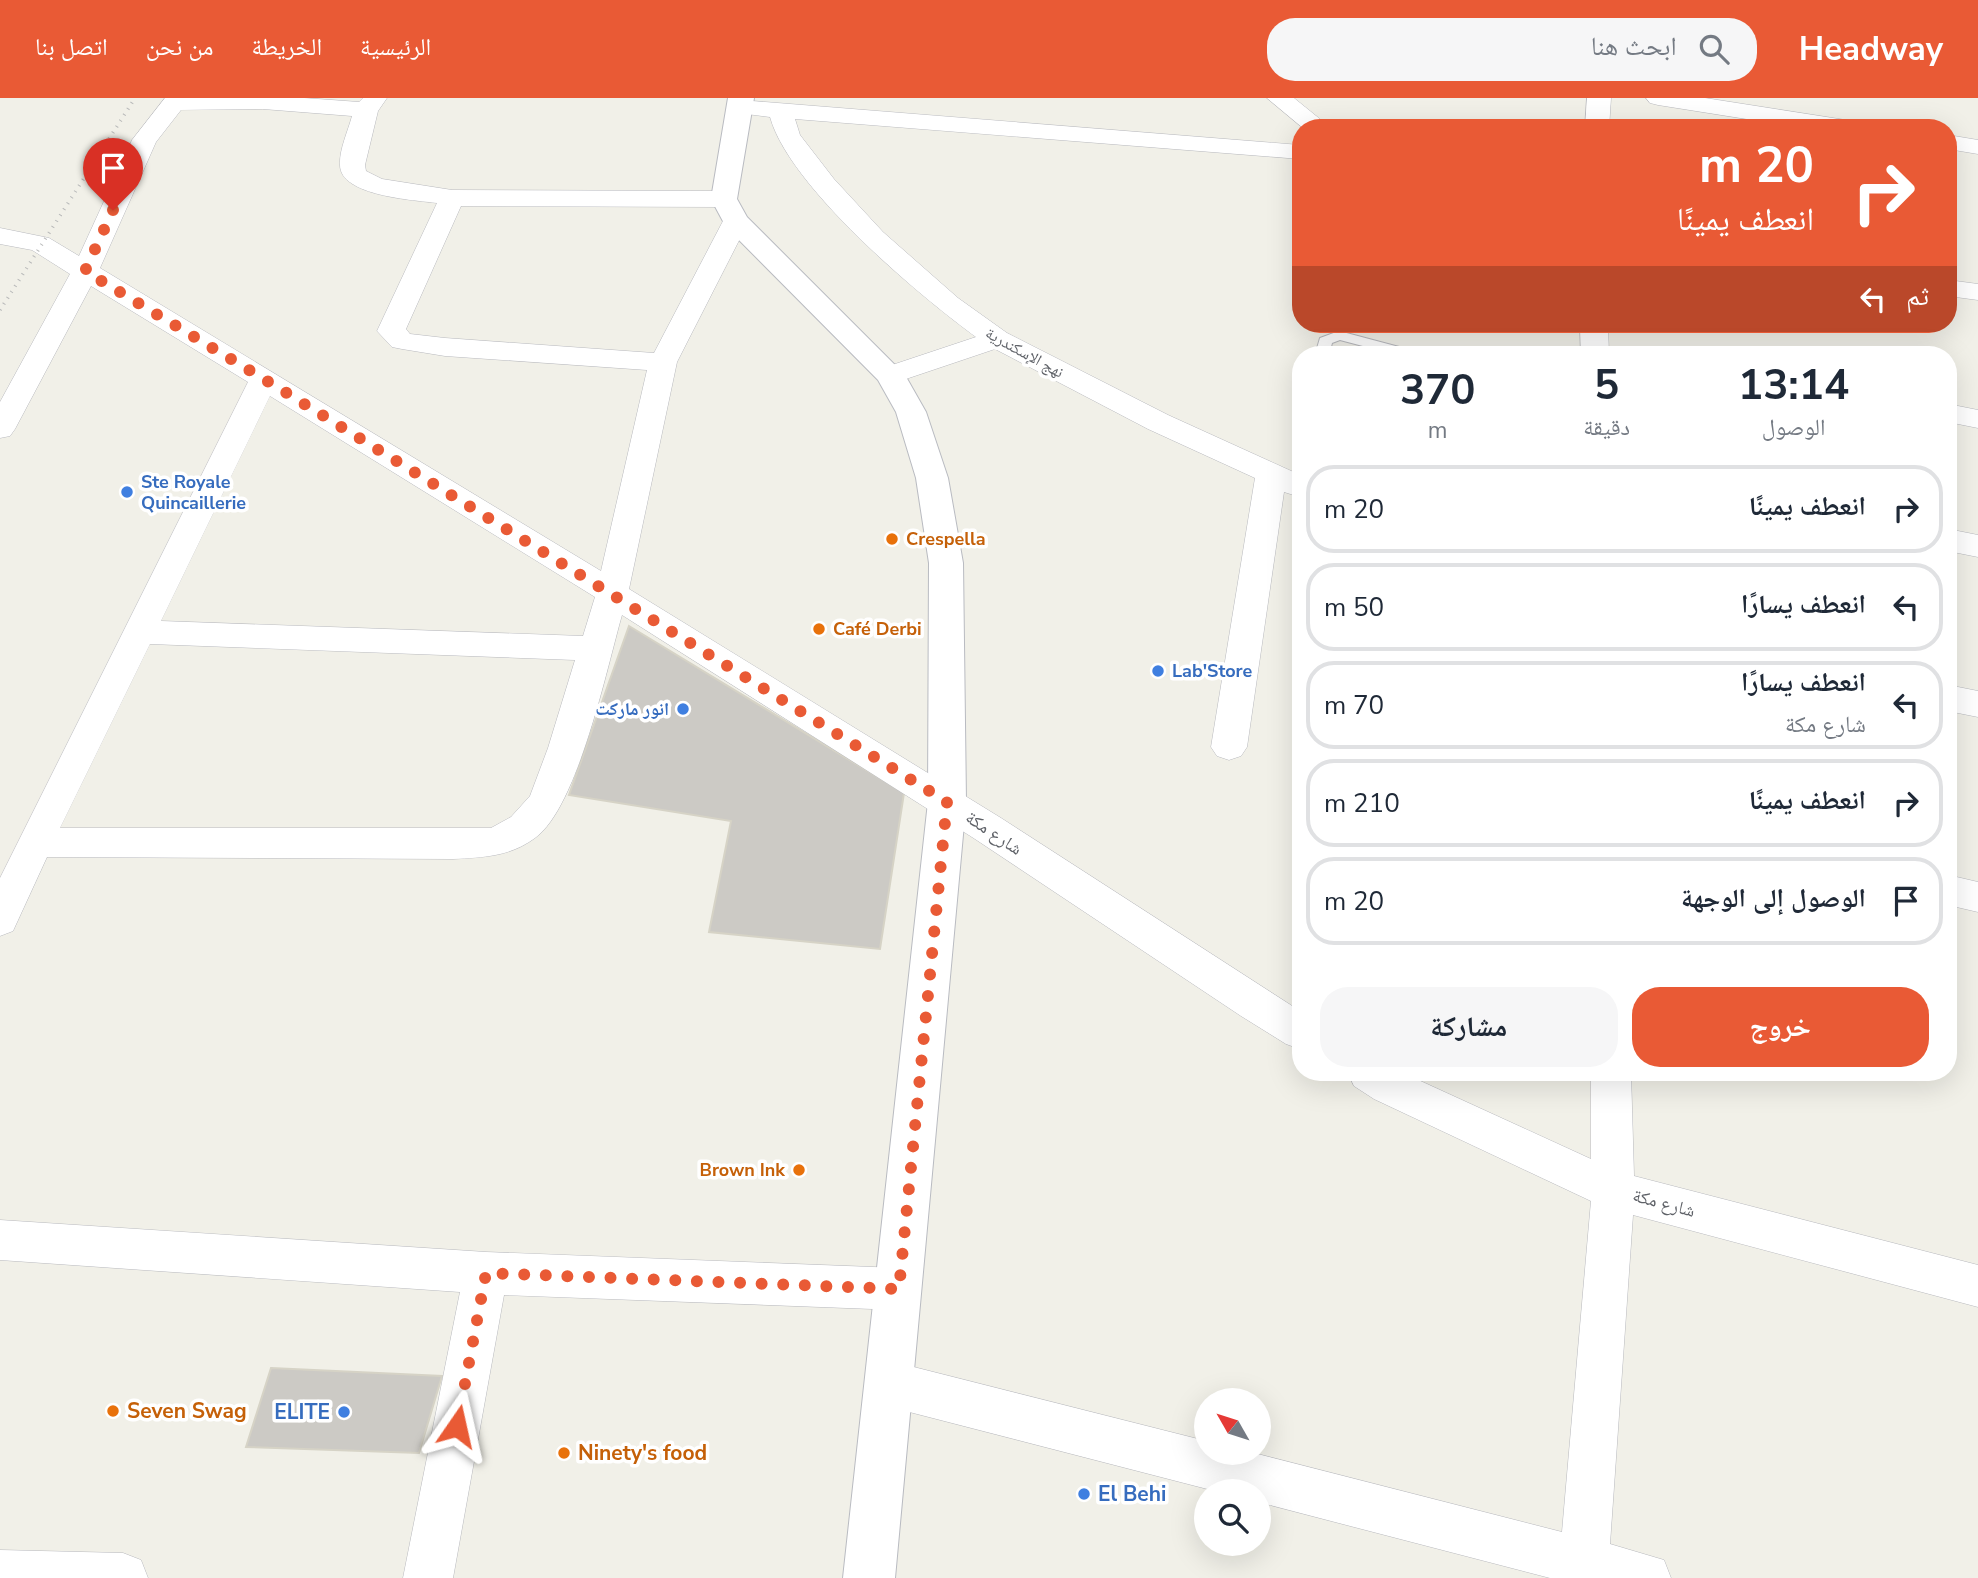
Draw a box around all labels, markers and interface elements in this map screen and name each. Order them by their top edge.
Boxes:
search box [1267,18,1757,81]
text: Headway [1799,27,1943,72]
text: ابحث هنا [1591,29,1677,64]
icon: search [1695,30,1733,68]
text: اتصل بنا [35,31,108,63]
text: من نحن [146,31,213,63]
text: الخريطة [251,31,322,63]
text: الرئيسية [360,31,431,63]
text: 20 m [1699,132,1814,199]
pin [83,138,143,210]
icon: right [1838,147,1929,238]
icon: arrive [94,149,132,187]
text: انعطف يمينًا [1677,198,1814,241]
text: ثم [1906,279,1929,314]
icon: left [1854,280,1892,318]
street label: نهج الإسكندرية [981,322,1068,383]
text: 5 [1594,357,1619,414]
text: 13:14 [1738,357,1849,414]
text: 370 [1400,362,1475,419]
text: دقيقة [1583,412,1630,443]
text: الوصول [1762,412,1825,443]
text: m [1428,415,1448,446]
place label: Ste Royale Quincaillerie [141,470,246,515]
marker: Ste Royale Quincaillerie [119,484,135,500]
text: انعطف يمينًا [1749,489,1866,524]
icon: right [1887,490,1925,528]
text: 20 m [1324,492,1384,527]
place label: Crespella [906,527,986,551]
marker: Crespella [884,531,900,547]
text: انعطف يسارًا [1741,587,1866,622]
icon: left [1887,588,1925,626]
text: 50 m [1324,590,1384,625]
place label: Café Derbi [833,617,922,641]
marker: Café Derbi [811,621,827,637]
place label: Lab'Store [1172,659,1252,683]
marker: Lab'Store [1150,663,1166,679]
text: انعطف يسارًا [1741,665,1866,700]
icon: left [1887,686,1925,724]
text: 70 m [1324,688,1384,723]
place label: انور ماركت [595,697,669,721]
marker: انور ماركت [675,701,691,717]
text: شارع مكة [1785,709,1866,740]
text: انعطف يمينًا [1749,783,1866,818]
icon: right [1887,784,1925,822]
text: 210 m [1324,786,1400,821]
street label: شارع مكة [961,805,1027,861]
text: الوصول إلى الوجهة [1681,881,1866,916]
icon: arrive [1887,882,1925,920]
text: 20 m [1324,884,1384,919]
button: مشاركة [1320,987,1618,1067]
button: خروج [1632,987,1929,1067]
place label: Brown Ink [700,1158,785,1182]
marker: Brown Ink [791,1162,807,1178]
street label: شارع مكة [1630,1183,1698,1223]
north arrow [1194,1388,1270,1465]
map controls [1194,1388,1271,1556]
position arrow [420,1389,494,1463]
place label: Seven Swag [127,1397,247,1425]
place label: ELITE [274,1398,330,1426]
marker: Seven Swag [105,1403,121,1419]
marker: ELITE [336,1404,352,1420]
place label: Ninety's food [578,1439,707,1467]
marker: Ninety's food [556,1445,572,1461]
button: search [1194,1479,1271,1556]
place label: El Behi [1098,1480,1166,1508]
marker: El Behi [1076,1486,1092,1502]

